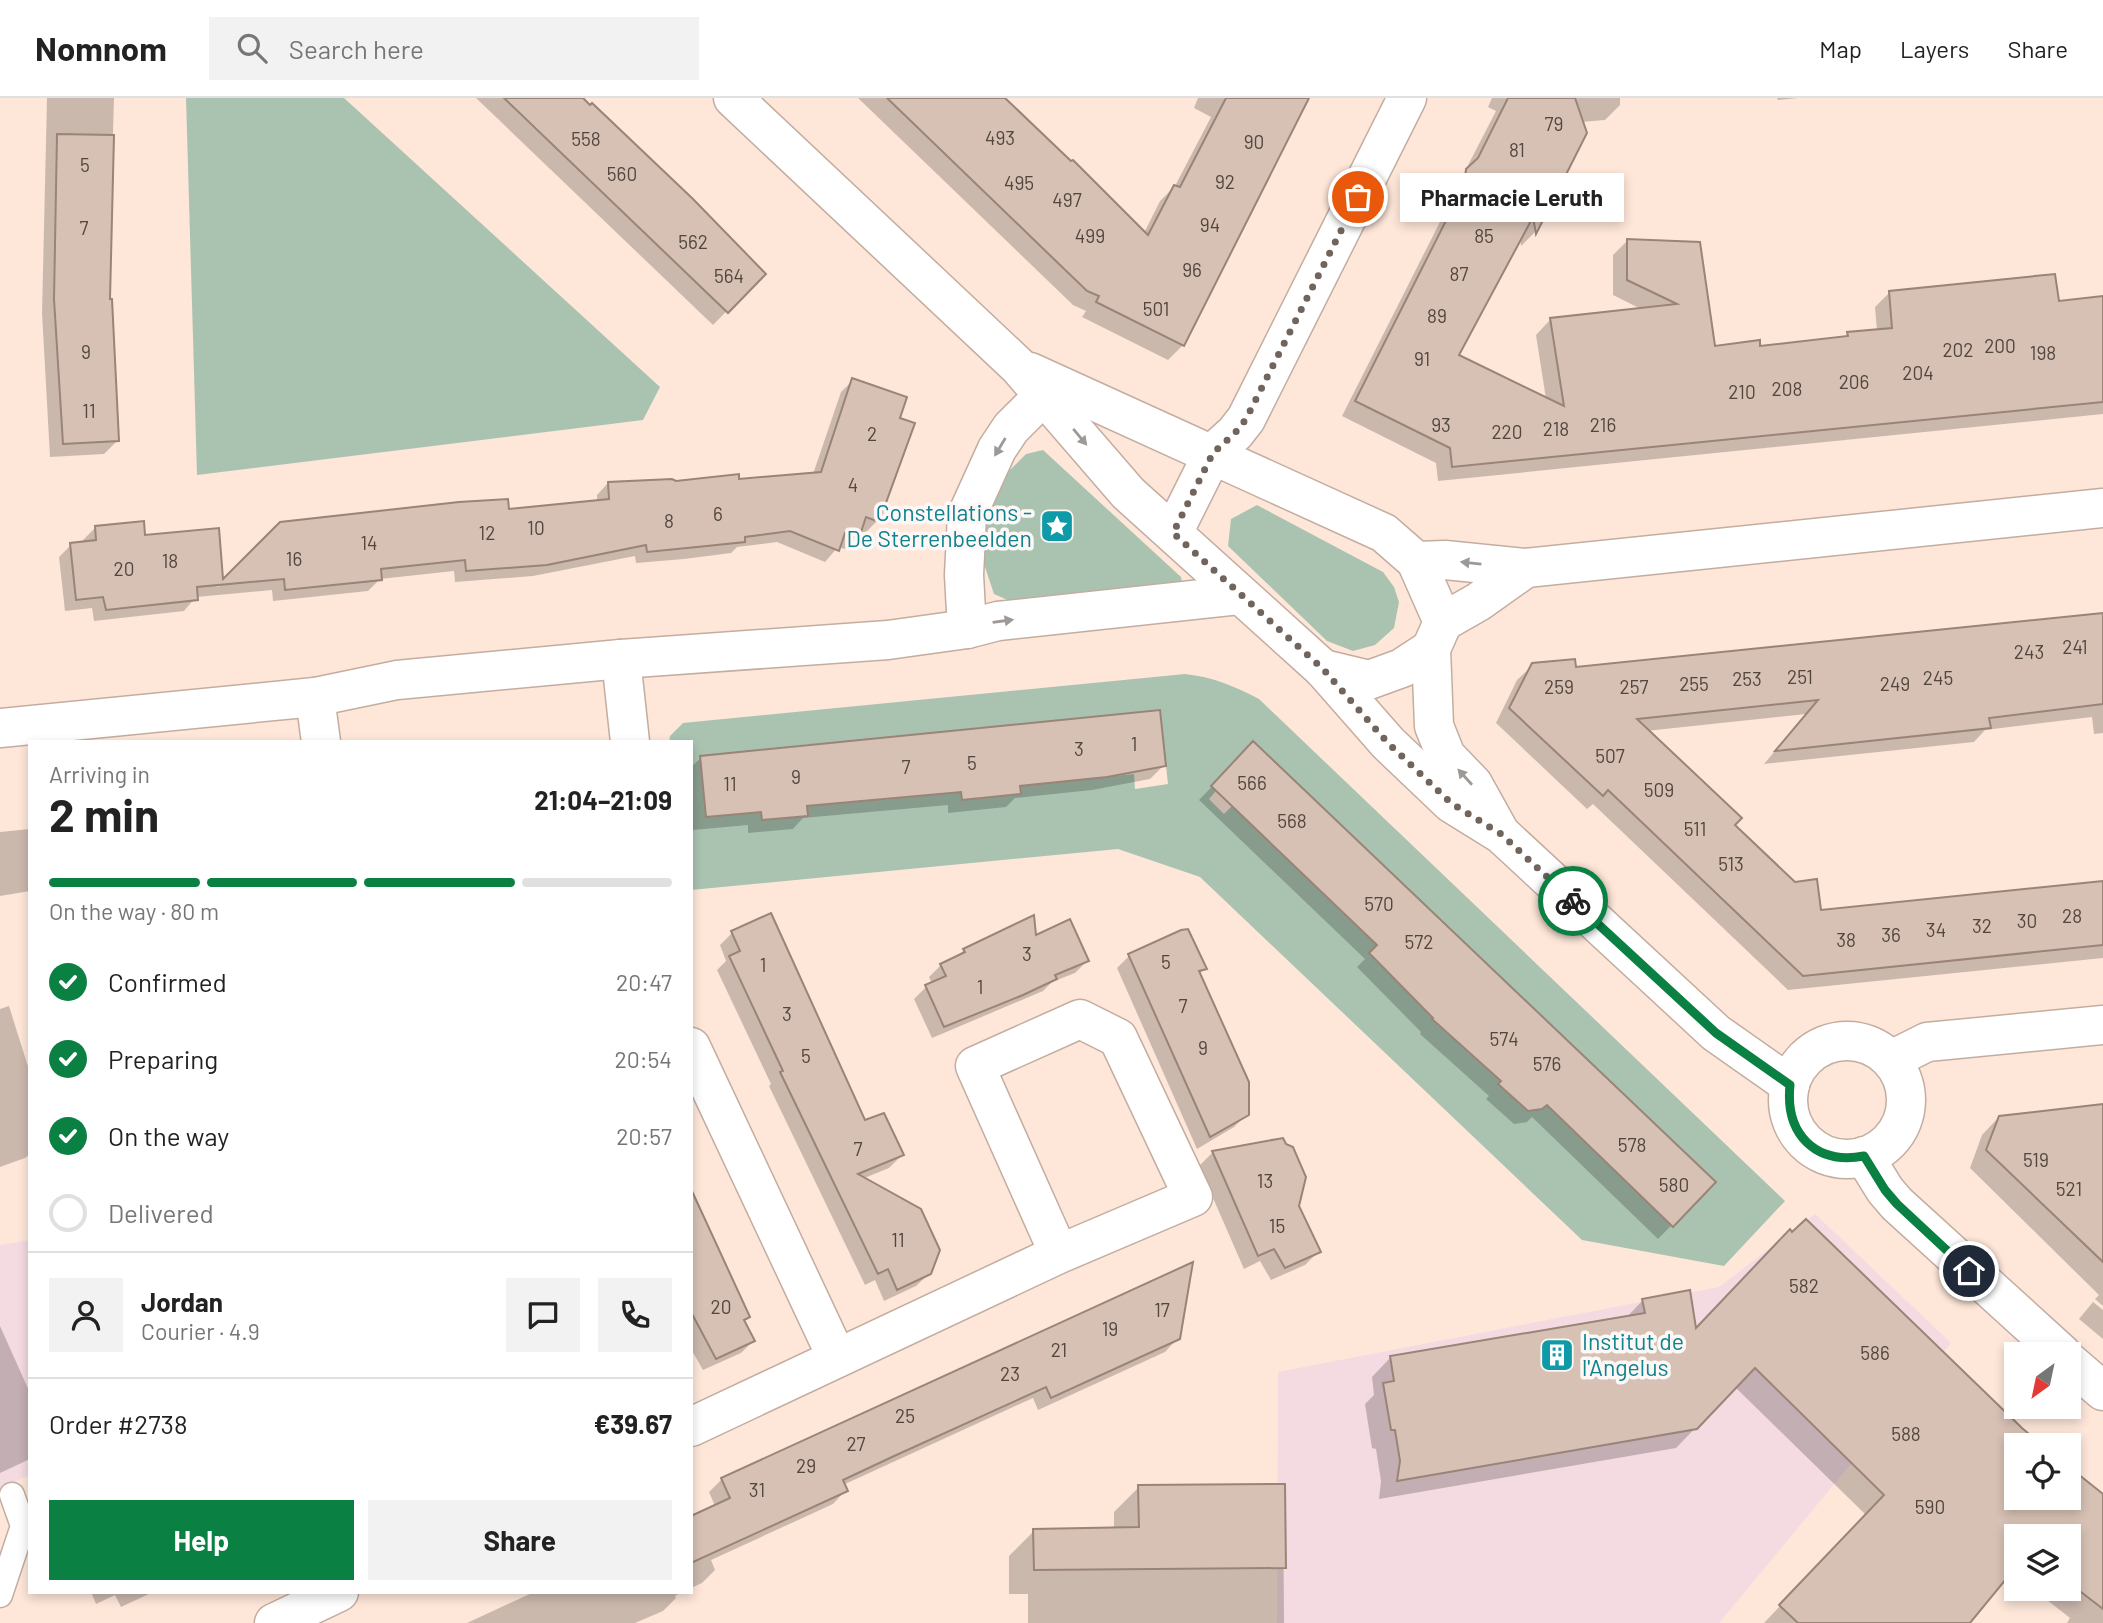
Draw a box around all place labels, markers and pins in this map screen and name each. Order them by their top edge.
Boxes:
pin [1328,167,1388,227]
callout: Pharmacie Leruth [1400,172,1624,222]
place label: Constellations - De Sterrenbeelden [847,498,1032,552]
place icon: Constellations - De Sterrenbeelden [1038,507,1076,545]
pin [1939,1241,1999,1301]
place label: Institut de l'Angelus [1582,1327,1684,1381]
building icon: Institut de l'Angelus [1538,1336,1576,1374]

